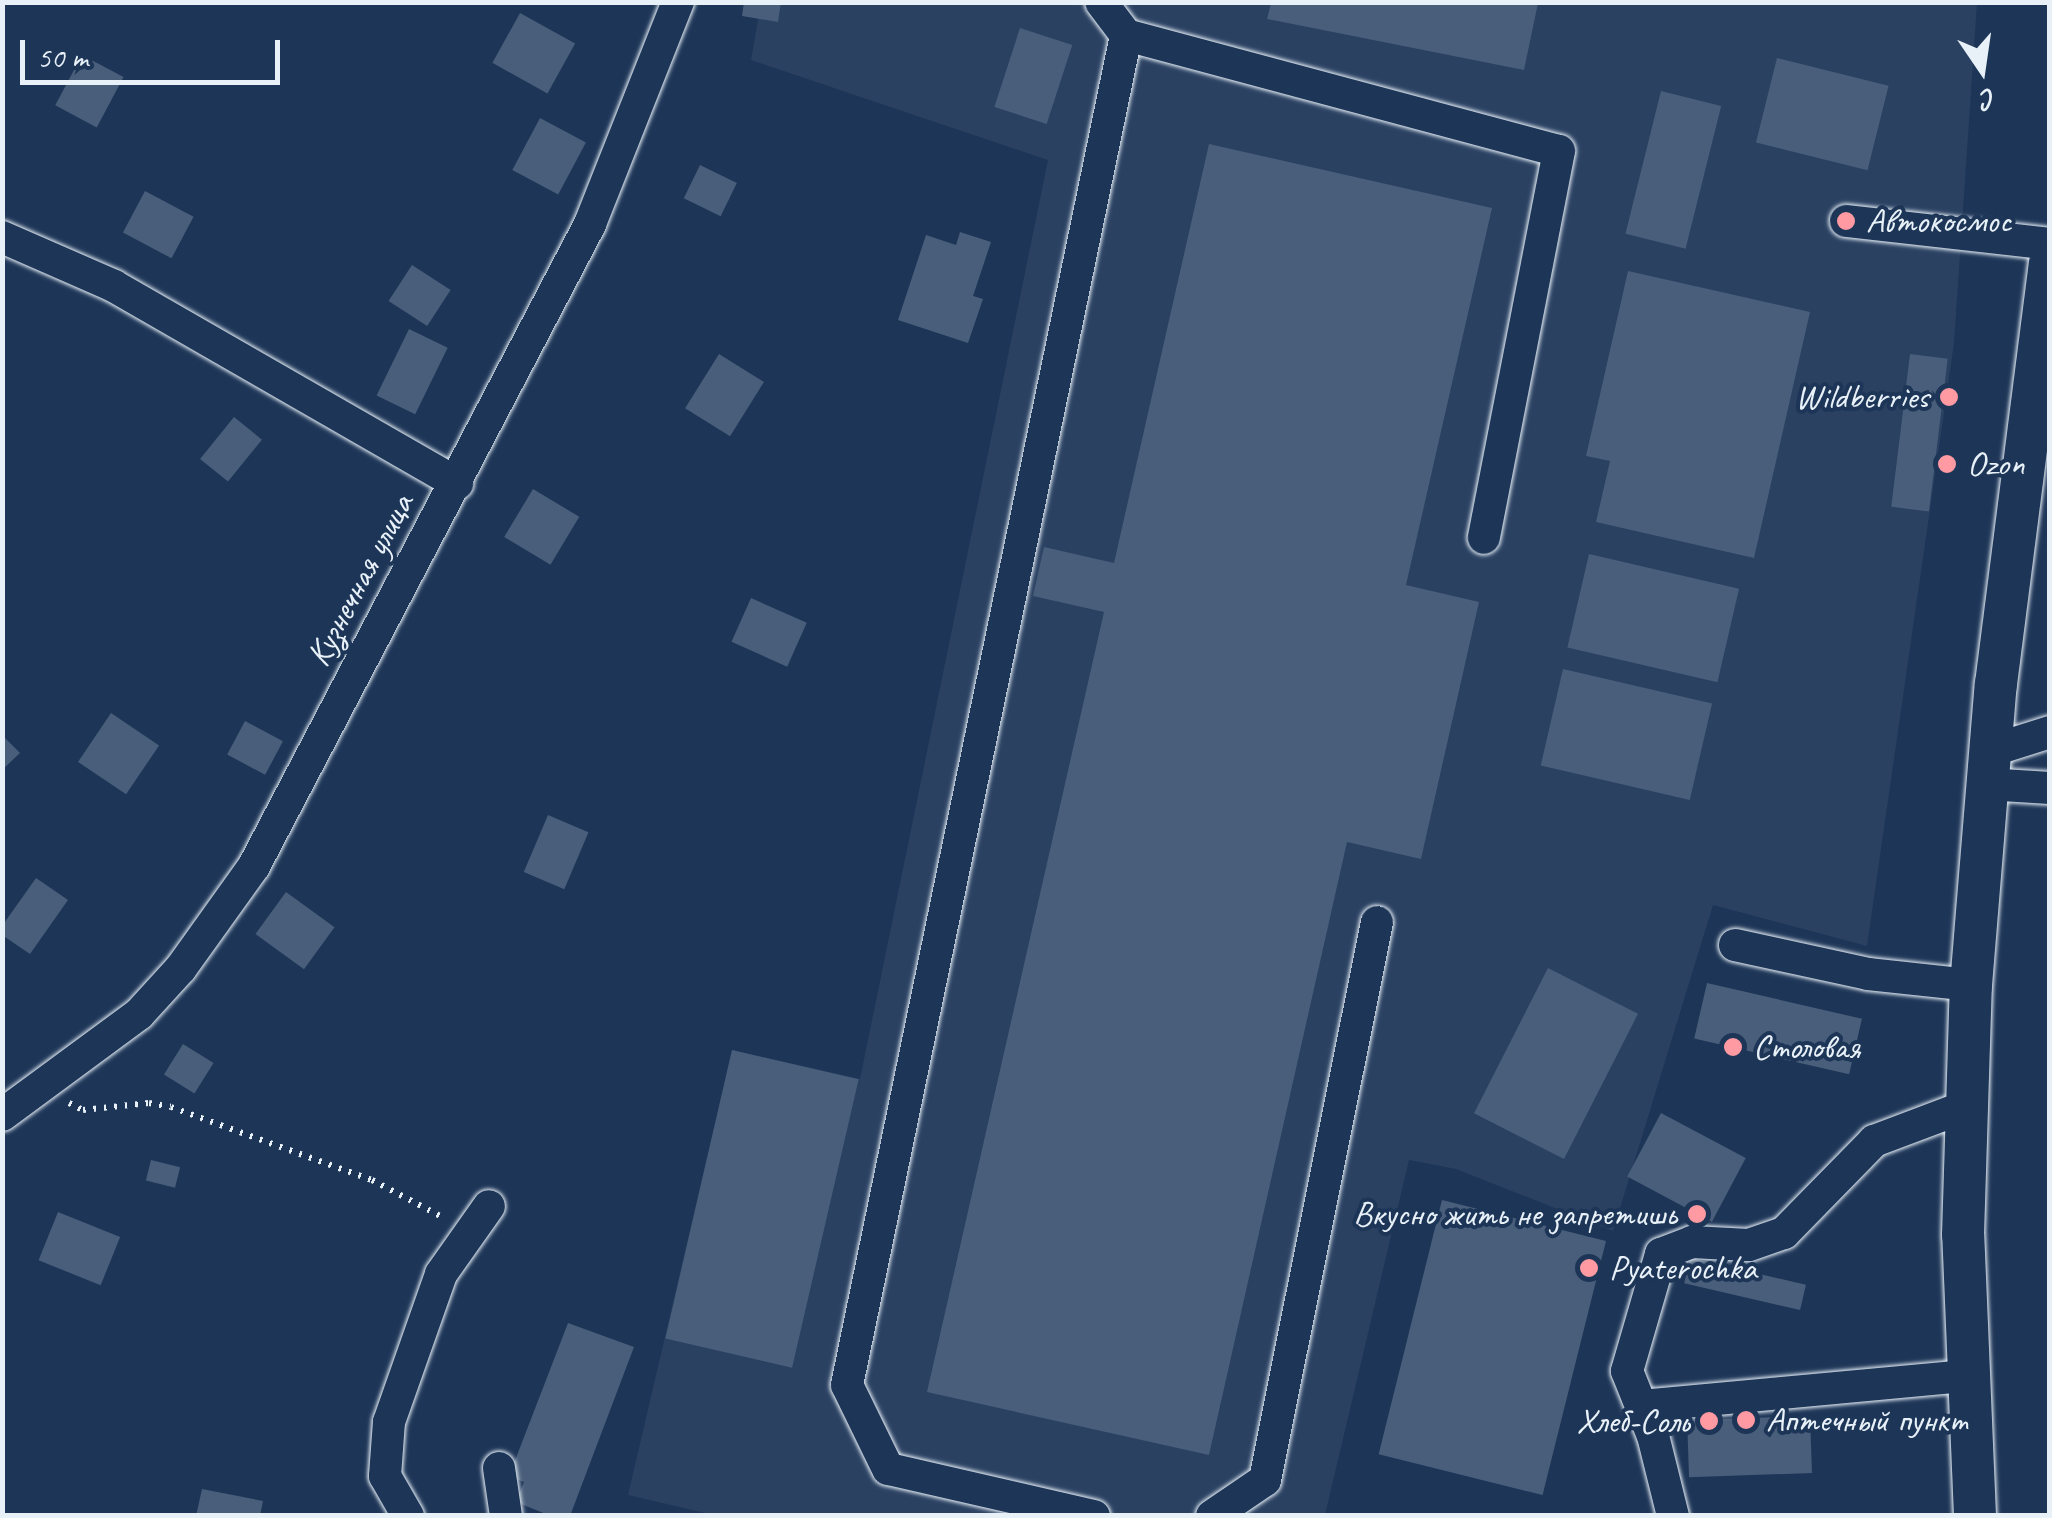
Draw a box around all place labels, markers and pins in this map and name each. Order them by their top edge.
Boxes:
place label: Автокосмос [1866,200,2011,242]
marker: Автокосмос [1835,210,1857,232]
place label: Wildberries [1795,376,1929,418]
marker: Wildberries [1938,386,1960,408]
place label: Ozon [1967,443,2025,485]
marker: Ozon [1936,453,1958,475]
place label: Столовая [1753,1026,1860,1068]
marker: Столовая [1722,1036,1744,1058]
place label: Вкусно жить не запретишь [1356,1193,1677,1235]
marker: Вкусно жить не запретишь [1686,1203,1708,1225]
place label: Pyaterochka [1609,1247,1756,1289]
marker: Pyaterochka [1578,1257,1600,1279]
place label: Аптечный пункт [1766,1399,1966,1441]
place label: Хлеб-Соль [1576,1400,1689,1442]
marker: Аптечный пункт [1735,1409,1757,1431]
marker: Хлеб-Соль [1698,1410,1720,1432]

